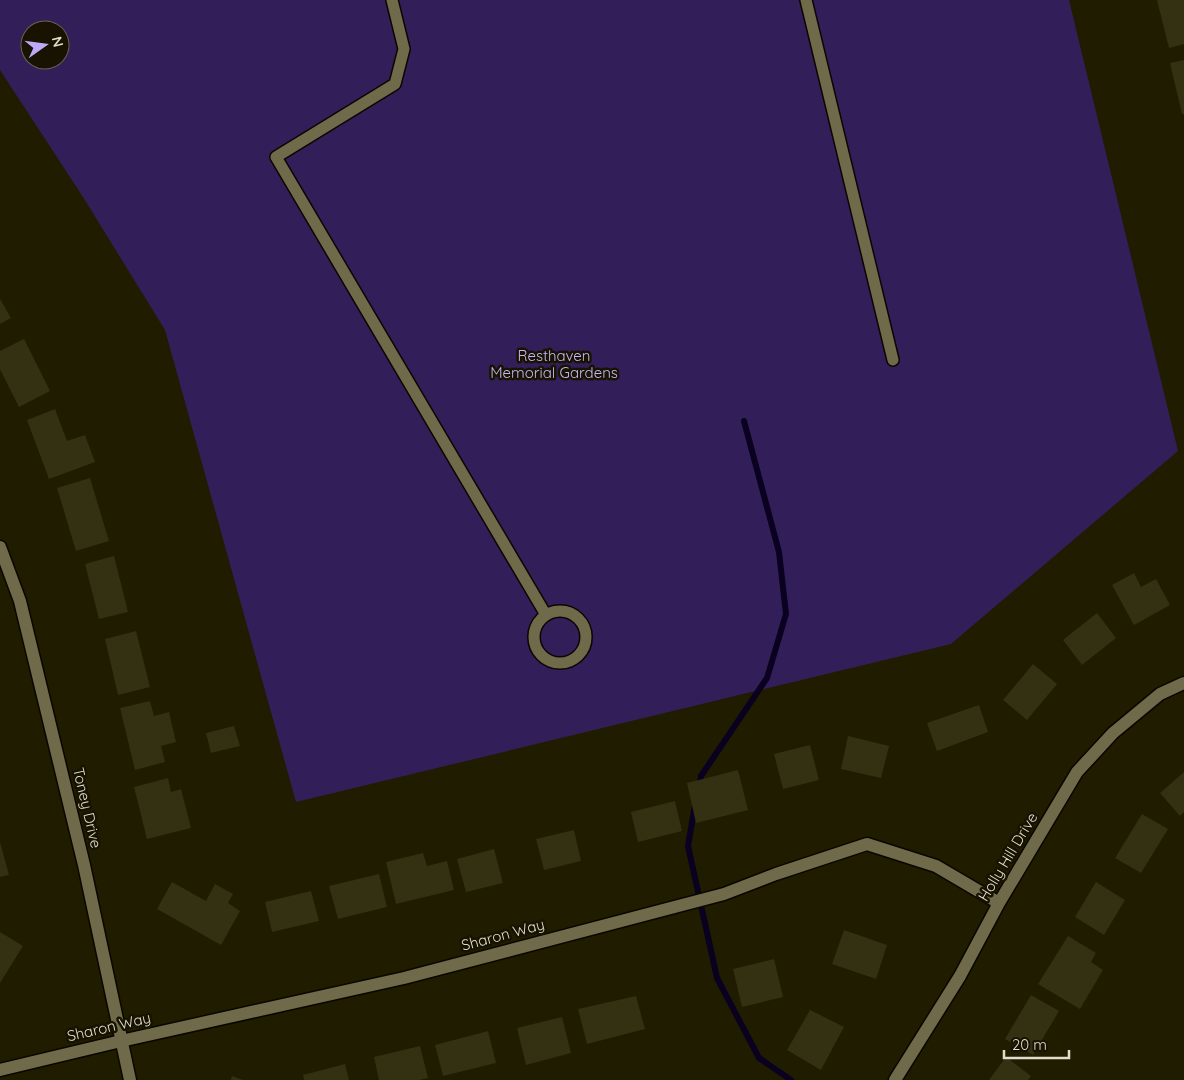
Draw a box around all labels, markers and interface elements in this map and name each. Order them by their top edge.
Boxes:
north arrow [20,20,70,70]
text: N [48,35,68,49]
park label: Resthaven Memorial Gardens [490,346,618,382]
street label: Toney Drive [69,766,106,850]
street label: Holly Hill Drive [974,809,1042,905]
street label: Sharon Way [459,914,547,955]
street label: Sharon Way [65,1008,153,1045]
scale bar [1004,1028,1069,1060]
text: 20 m [1012,1035,1047,1054]

